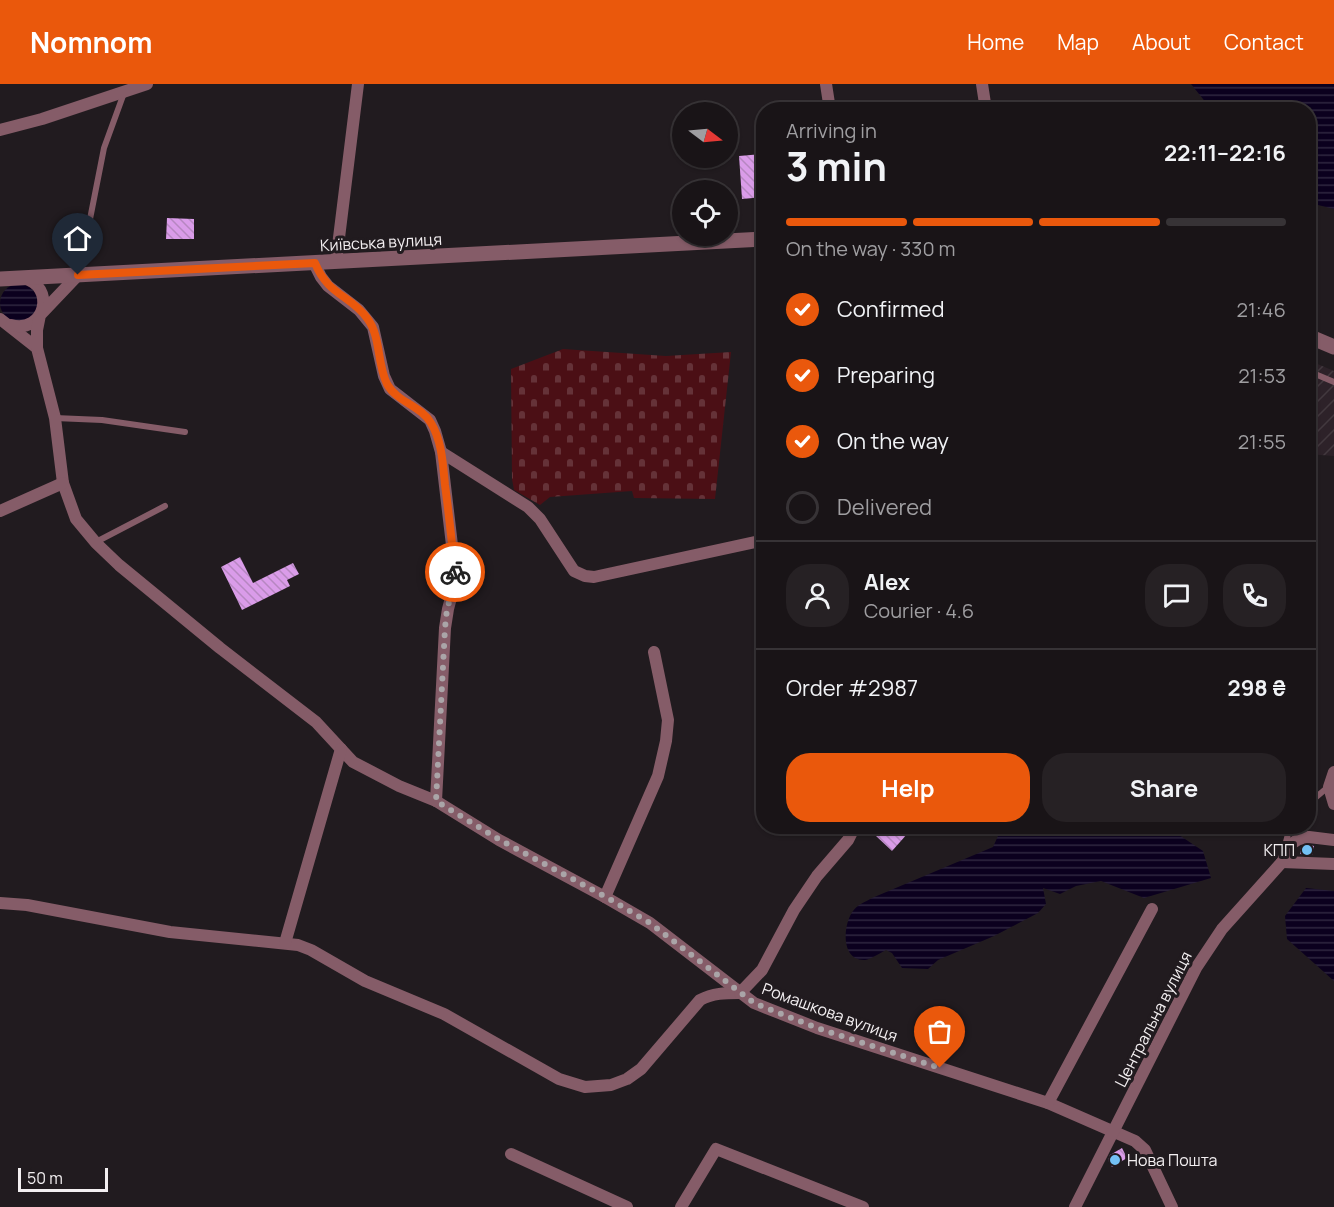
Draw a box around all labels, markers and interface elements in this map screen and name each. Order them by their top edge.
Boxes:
text: Nomnom [30,23,152,61]
text: Home [967,28,1024,56]
text: Map [1057,28,1099,56]
text: About [1132,28,1191,56]
text: Contact [1224,28,1304,56]
north arrow [672,102,738,168]
map controls [672,102,738,246]
text: Arriving in [786,117,877,144]
text: 22:11–22:16 [1164,138,1286,168]
text: 3 min [786,139,887,193]
button: locate [672,180,738,246]
pin [52,213,103,275]
icon: home [61,222,94,255]
street label: Київська вулиця [319,228,443,256]
text: On the way · 330 m [786,235,956,262]
icon: check [786,293,819,326]
text: Confirmed [837,294,945,324]
text: 21:46 [1237,296,1286,323]
icon: check [786,359,819,392]
text: Preparing [837,360,935,390]
text: 21:53 [1238,362,1286,389]
icon: check [786,425,819,458]
text: On the way [837,426,949,456]
text: 21:55 [1238,428,1286,455]
text: Delivered [837,492,932,522]
courier [425,542,485,602]
icon: bike [439,556,472,589]
button: person [786,564,849,627]
button: chat [1145,564,1208,627]
button: phone [1223,564,1286,627]
text: Alex [864,567,910,597]
text: Courier · 4.6 [864,597,974,624]
text: Order #2987 [786,673,918,703]
text: 298 ₴ [1228,673,1286,703]
button: Help [786,753,1030,822]
button: Share [1042,753,1286,822]
place label: КПП [1263,839,1295,861]
marker: КПП [1300,843,1314,857]
street label: Центральна вулиця [1109,947,1197,1091]
street label: Ромашкова вулиця [759,977,901,1047]
pin [914,1006,965,1068]
icon: bag [923,1015,956,1048]
place label: Нова Пошта [1127,1149,1217,1171]
marker: Нова Пошта [1108,1153,1122,1167]
scale bar [18,1165,108,1192]
text: 50 m [27,1167,63,1189]

